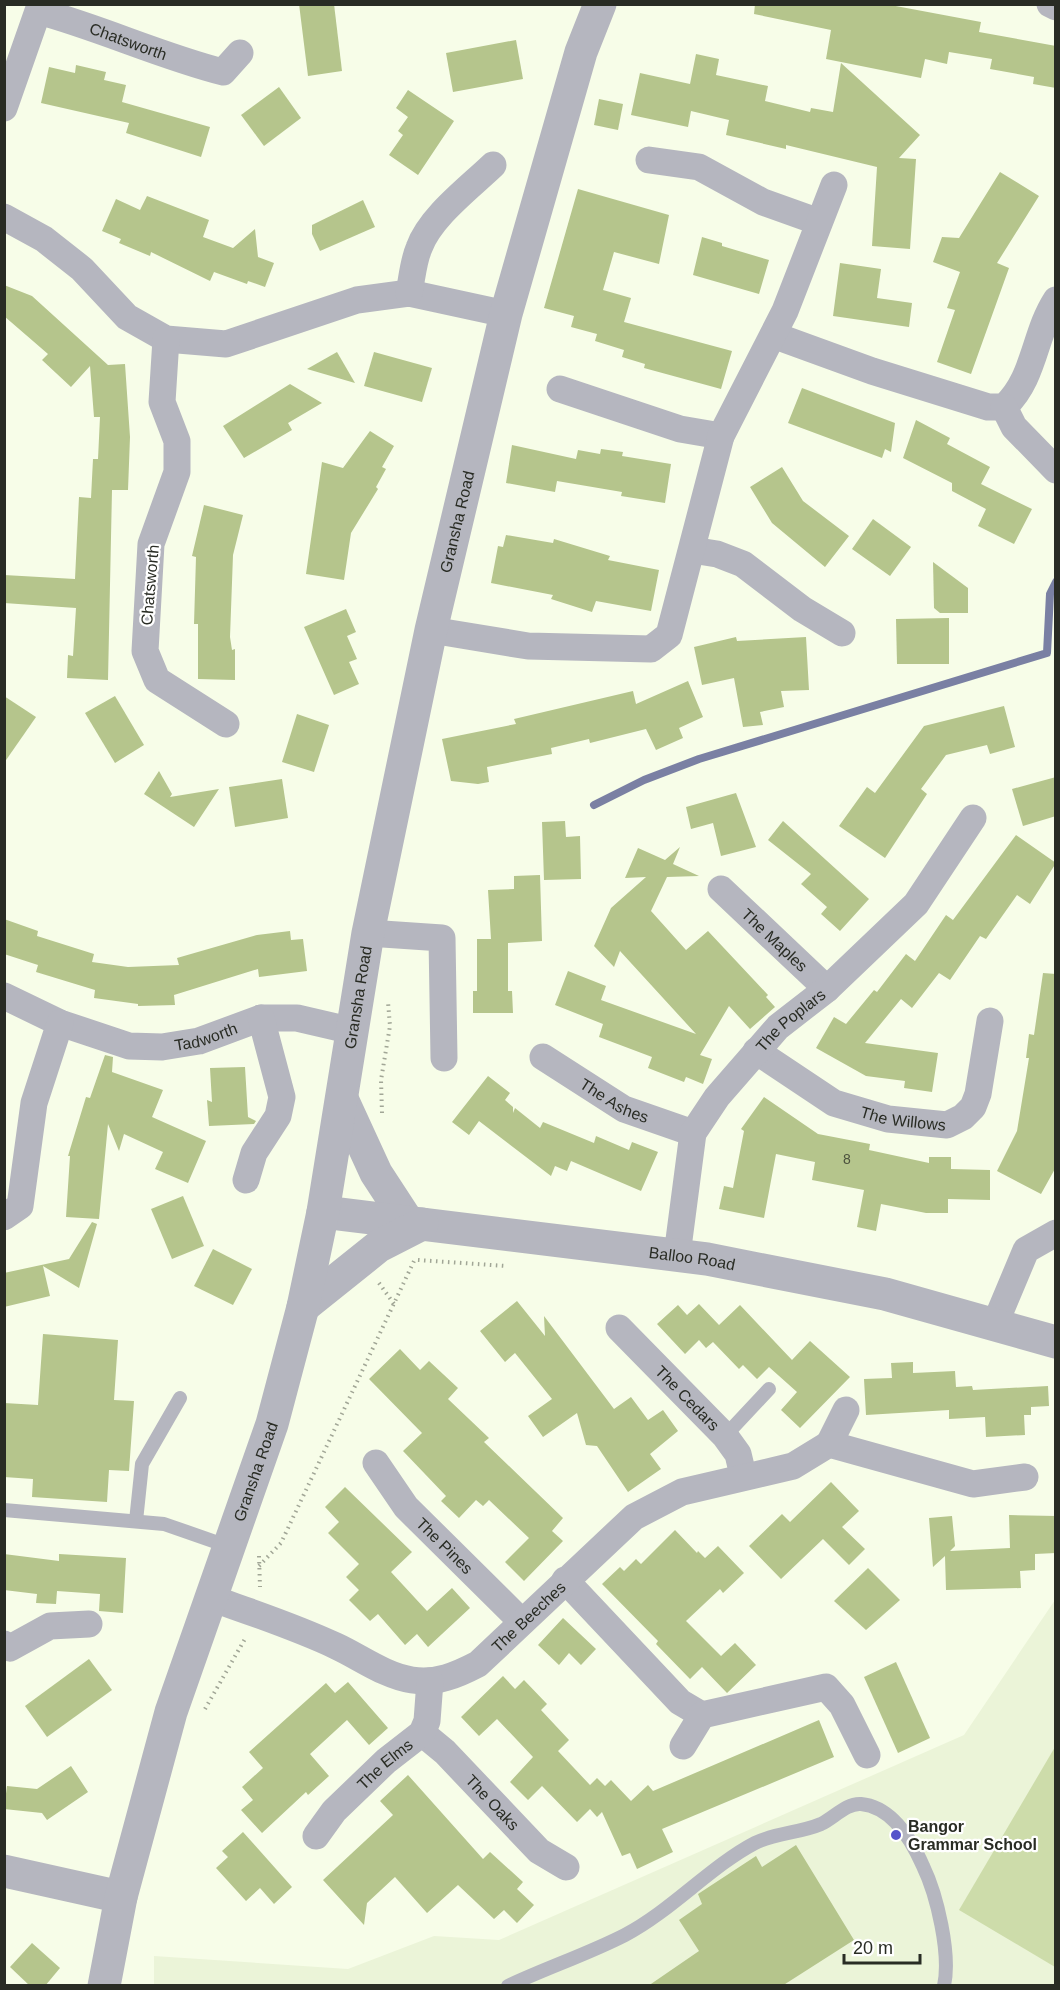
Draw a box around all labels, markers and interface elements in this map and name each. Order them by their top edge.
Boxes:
street label: Chatsworth [87,19,169,63]
street label: Gransha Road [436,469,477,574]
street label: Chatsworth [138,544,162,626]
street label: The Maples [739,905,811,975]
street label: Gransha Road [341,945,374,1050]
street label: The Poplars [752,985,828,1055]
street label: Tadworth [173,1019,240,1053]
street label: The Ashes [577,1075,651,1125]
street label: The Willows [859,1103,947,1133]
house number: 8 [843,1151,851,1167]
street label: Balloo Road [648,1243,737,1273]
street label: The Cedars [652,1362,723,1434]
street label: Gransha Road [230,1420,281,1524]
street label: The Pines [413,1514,476,1577]
street label: The Beeches [488,1578,569,1655]
street label: The Elms [354,1735,416,1793]
street label: The Oaks [463,1771,523,1833]
place label: Bangor Grammar School [908,1818,1037,1853]
marker: Bangor Grammar School [889,1828,903,1842]
scale bar [844,1927,920,1965]
text: 20 m [853,1938,893,1958]

